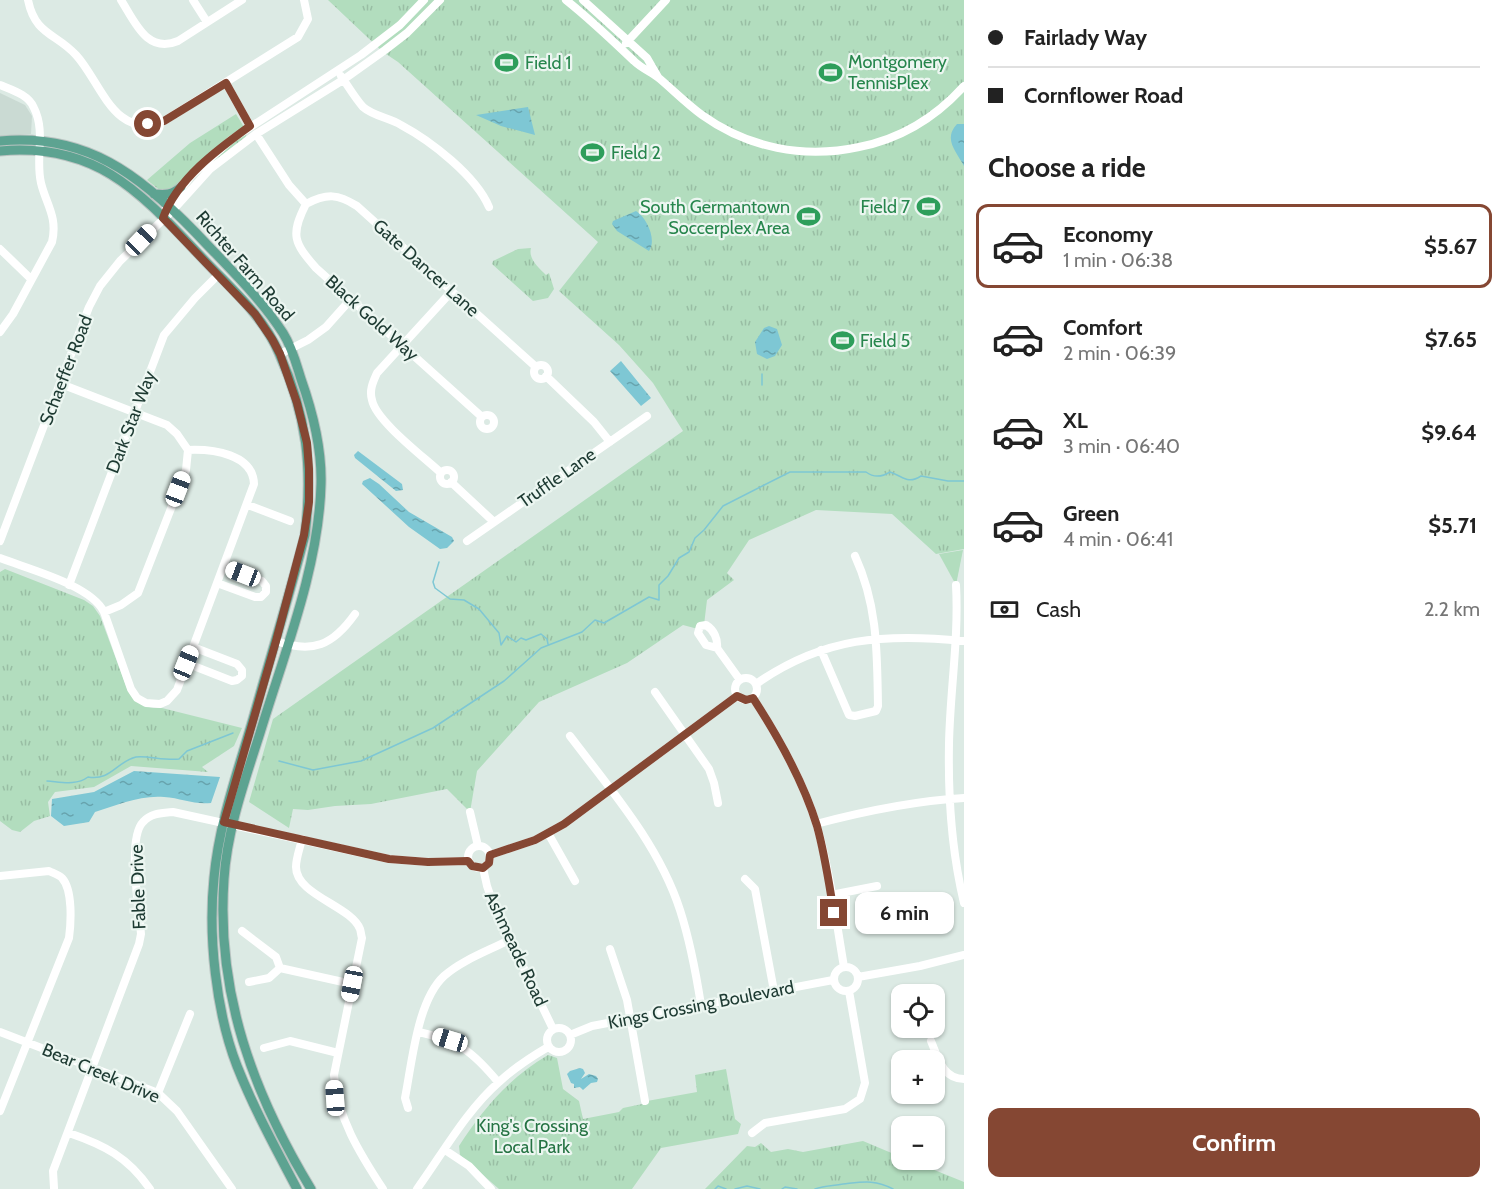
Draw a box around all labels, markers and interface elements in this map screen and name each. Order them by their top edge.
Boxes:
text: Fairlady Way [1024,24,1147,51]
sports icon: Field 1 [494,50,520,76]
place label: Montgomery TennisPlex [848,51,947,94]
place label: Field 1 [525,52,571,74]
sports icon: Montgomery TennisPlex [817,59,843,85]
text: Cornflower Road [1024,82,1183,109]
route start [134,110,161,137]
sports icon: Field 2 [580,140,606,166]
place label: Field 2 [611,142,661,164]
text: Choose a ride [988,151,1146,184]
sports icon: Field 7 [915,194,941,220]
place label: South Germantown Soccerplex Area [640,196,790,239]
place label: Field 7 [860,196,910,218]
sports icon: South Germantown Soccerplex Area [795,204,821,230]
street label: Richter Farm Road [191,206,299,326]
street label: Gate Dancer Lane [368,215,484,321]
icon: car [991,219,1045,273]
car [122,221,160,259]
text: Economy [1063,221,1153,248]
text: $5.67 [1424,233,1477,260]
text: 1 min · 06:38 [1063,248,1173,272]
street label: Black Gold Way [321,270,423,366]
street label: Schaeffer Road [35,312,97,428]
icon: car [991,312,1045,366]
text: Comfort [1063,314,1142,341]
text: $7.65 [1425,326,1477,353]
sports icon: Field 5 [829,328,855,354]
place label: Field 5 [860,330,910,352]
text: 2 min · 06:39 [1063,341,1176,365]
street label: Dark Star Way [101,368,161,476]
icon: car [991,405,1045,459]
text: XL [1063,407,1088,434]
text: $9.64 [1421,419,1477,446]
text: 3 min · 06:40 [1063,434,1180,458]
street label: Truffle Lane [514,443,600,513]
car [163,469,193,509]
icon: car [991,498,1045,552]
text: Green [1063,500,1119,527]
text: $5.71 [1428,512,1477,539]
text: 4 min · 06:41 [1063,527,1173,551]
car [223,559,263,589]
icon: cash [988,593,1021,626]
text: Cash [1036,596,1081,623]
text: 2.2 km [1424,597,1480,621]
car [171,643,201,683]
street label: Fable Drive [126,844,150,930]
street label: Ashmeade Road [480,888,552,1010]
callout: 6 min [855,892,954,934]
route end [820,899,847,926]
text: 6 min [880,901,929,925]
car [340,965,364,1003]
street label: Kings Crossing Boulevard [606,976,796,1034]
map controls [891,984,945,1170]
button: locate [891,984,945,1038]
car [430,1026,470,1054]
street label: Bear Creek Drive [39,1038,163,1108]
button: + [891,1050,945,1104]
car [325,1079,345,1117]
button: Confirm [988,1108,1480,1177]
park label: King's Crossing Local Park [476,1115,589,1158]
button: − [891,1116,945,1170]

